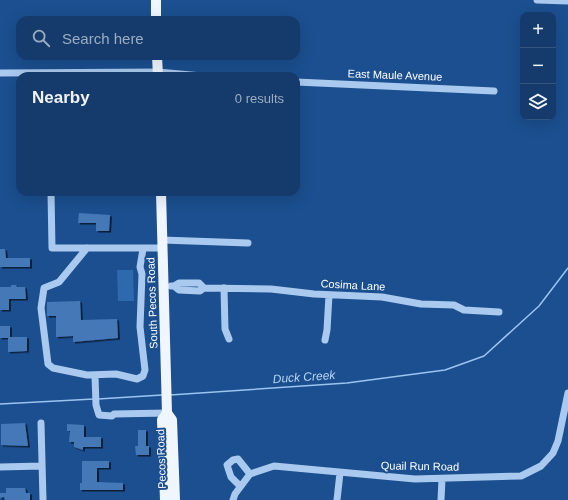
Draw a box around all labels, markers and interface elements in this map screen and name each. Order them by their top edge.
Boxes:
map controls [520,12,556,120]
button: + [520,12,556,48]
search box [16,16,300,60]
icon: search [30,27,52,49]
text: Search here [62,30,144,47]
button: − [520,48,556,84]
street label: East Maule Avenue [348,67,442,83]
button: layers [520,84,556,120]
text: Nearby [32,88,90,107]
text: 0 results [235,91,284,106]
street label: South Pecos Road [144,257,160,349]
street label: Cosima Lane [320,277,386,293]
water label: Duck Creek [272,368,337,386]
street label: Pecos Road [154,429,168,489]
street label: Quail Run Road [381,459,459,473]

